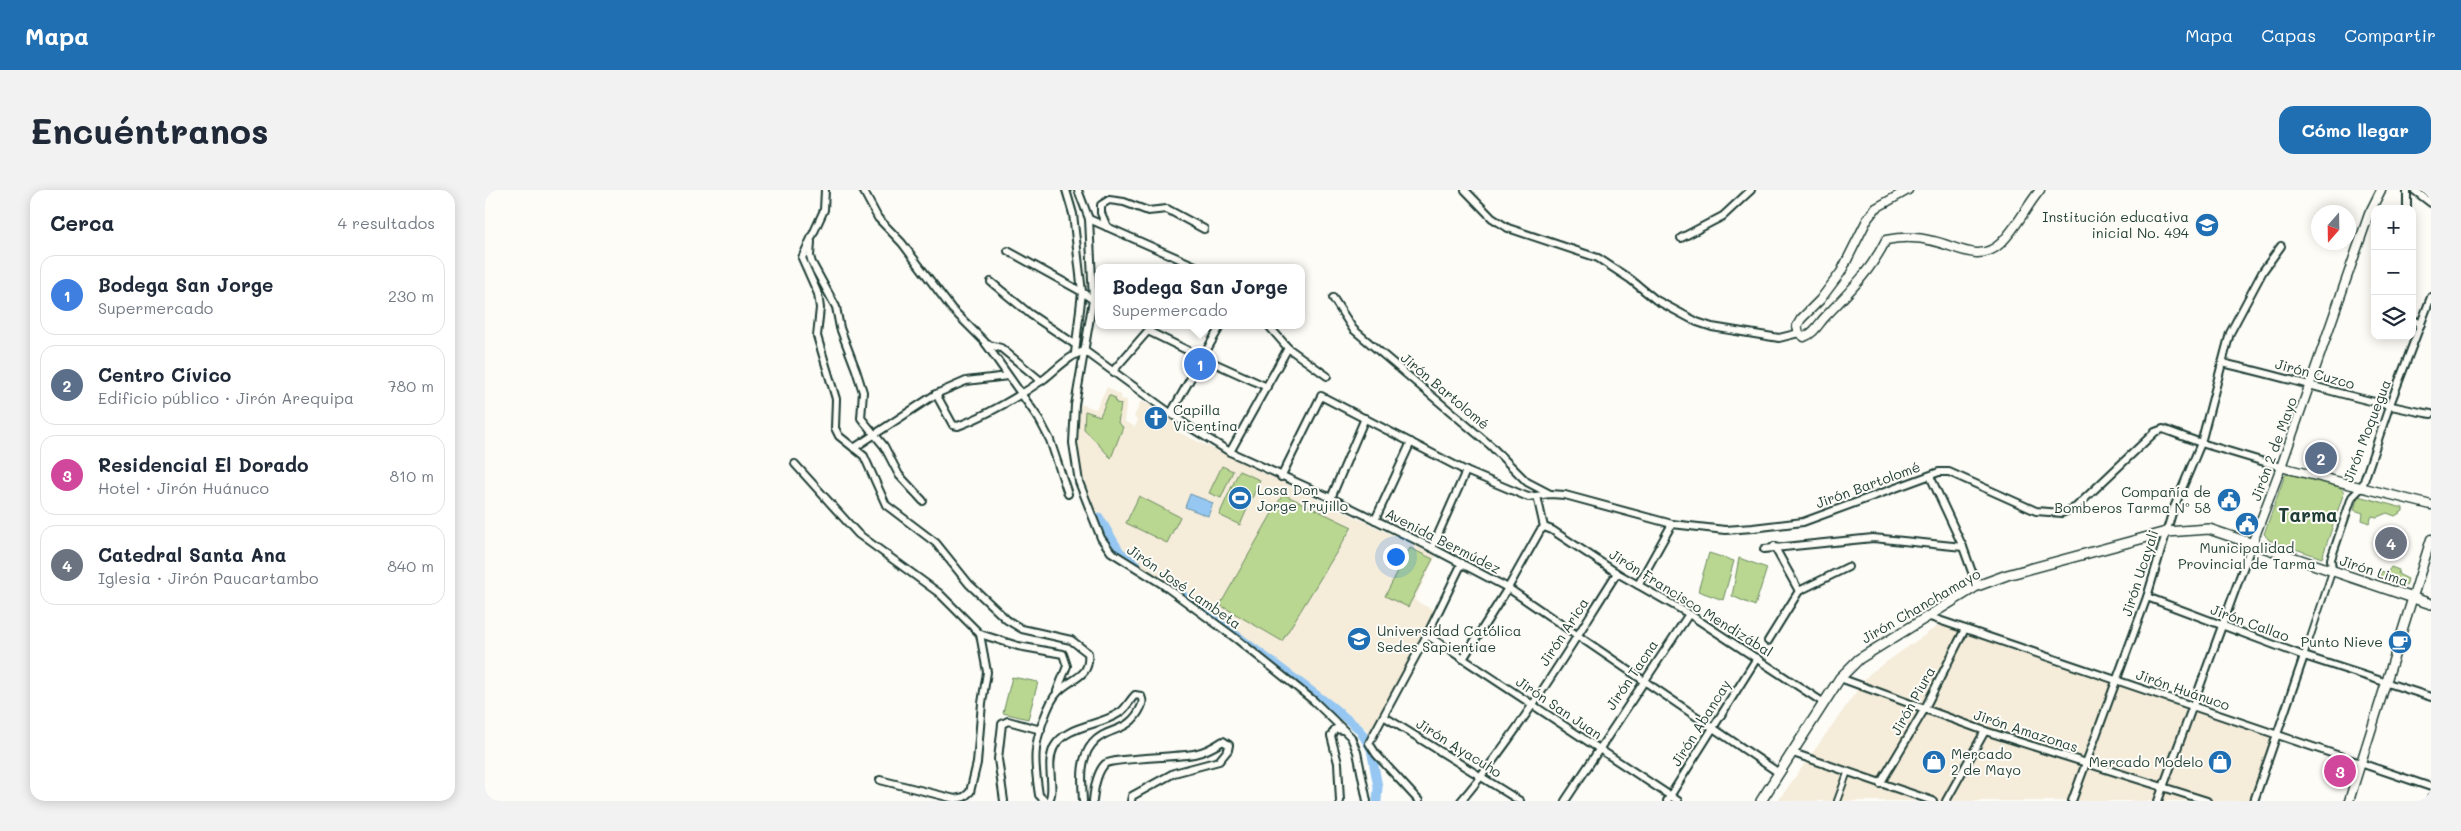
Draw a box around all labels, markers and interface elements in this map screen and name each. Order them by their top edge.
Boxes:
text: Mapa [25,20,89,51]
text: Mapa [2185,23,2233,47]
text: Capas [2261,23,2316,47]
text: Compartir [2344,23,2436,47]
button: Cómo llegar [2279,106,2431,154]
text: Encuéntranos [30,107,269,153]
north arrow [2311,205,2356,250]
map controls [2371,205,2416,340]
button: + [2371,205,2416,250]
place label: Institución educativa inicial No. 494 [2042,207,2190,242]
text: Cerca [50,209,115,236]
text: 4 resultados [338,212,435,233]
school or university icon: Institución educativa inicial No. 494 [2194,212,2220,238]
button: − [2371,250,2416,295]
popup [1095,264,1305,329]
text: Bodega San Jorge [98,272,273,297]
text: Bodega San Jorge [1112,274,1288,299]
text: 1 [63,285,71,306]
text: 230 m [388,285,434,306]
button: layers [2371,295,2416,340]
text: Supermercado [98,297,213,318]
text: Supermercado [1112,299,1228,320]
pin: 1 [1184,345,1216,383]
street label: Jirón Bartolomé [1397,348,1494,433]
street label: Jirón Cuzco [2273,354,2357,393]
text: Centro Cívico [98,362,231,387]
text: 2 [63,375,71,396]
text: 780 m [388,375,434,396]
street label: Jirón Moquegua [2338,377,2395,485]
text: Edificio público · Jirón Arequipa [98,387,354,408]
street label: Jirón 2 de Mayo [2246,394,2301,503]
place label: Capilla Vicentina [1173,400,1238,435]
church icon: Capilla Vicentina [1143,405,1169,431]
pin: 2 [2305,439,2337,477]
text: Residencial El Dorado [98,452,309,477]
street label: Jirón Bartolomé [1813,457,1923,512]
text: 3 [62,465,72,486]
text: 810 m [389,465,434,486]
text: Hotel · Jirón Huánuco [98,477,269,498]
place label: Losa Don Jorge Trujillo [1257,480,1348,515]
place label: Compañía de Bomberos Tarma Nº 58 [2054,482,2211,517]
sports icon: Losa Don Jorge Trujillo [1227,485,1253,511]
public building icon: Compañía de Bomberos Tarma Nº 58 [2216,487,2242,513]
district label: Tarma [2278,502,2338,527]
street label: Avenida Bermúdez [1382,503,1504,578]
public building icon: Municipalidad Provincial de Tarma [2234,511,2260,537]
pin: 4 [2375,524,2407,562]
street label: Jirón Ucayali [2117,527,2162,618]
place label: Municipalidad Provincial de Tarma [2178,538,2316,573]
street label: Jirón José Lambeta [1123,540,1245,633]
text: Catedral Santa Ana [98,542,286,567]
your location [1383,544,1409,570]
street label: Jirón Francisco Mendizábal [1606,544,1777,661]
street label: Jirón Lima [2337,551,2411,591]
text: 4 [62,555,72,576]
text: 840 m [387,555,434,576]
street label: Jirón Chanchamayo [1858,564,1984,647]
text: Iglesia · Jirón Paucartambo [98,567,319,588]
street label: Jirón Arica [1535,594,1593,669]
street label: Jirón Callao [2208,600,2292,646]
place label: Universidad Católica Sedes Sapientiae [1377,621,1521,656]
school or university icon: Universidad Católica Sedes Sapientiae [1346,626,1372,652]
cafe icon: Punto Nieve [2387,629,2413,655]
place label: Punto Nieve [2301,632,2383,651]
street label: Jirón Tacna [1601,636,1662,714]
street label: Jirón Piura [1886,663,1939,739]
street label: Jirón Huánuco [2134,665,2233,714]
street label: Jirón San Juan [1512,672,1606,743]
street label: Jirón Abancay [1666,676,1735,770]
street label: Jirón Amazonas [1972,705,2081,756]
street label: Jirón Ayacuho [1413,714,1506,781]
place label: Mercado 2 de Mayo [1951,744,2021,779]
shop icon: Mercado 2 de Mayo [1921,749,1947,775]
shop icon: Mercado Modelo [2207,749,2233,775]
place label: Mercado Modelo [2089,752,2203,771]
pin: 3 [2324,752,2356,790]

